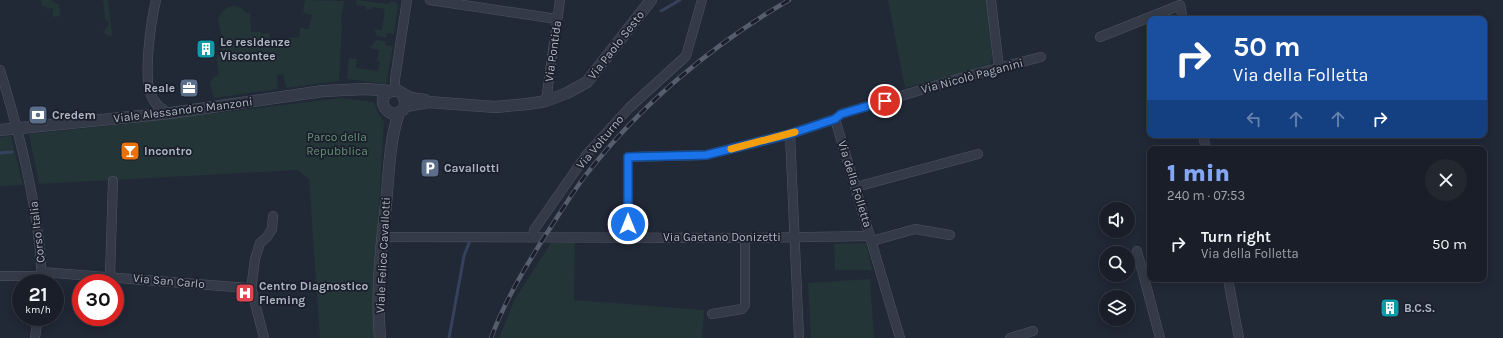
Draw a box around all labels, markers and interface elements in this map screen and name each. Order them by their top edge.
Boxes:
street label: Via Paolo Sesto [585,8,647,82]
street label: Via Pontida [542,19,564,83]
text: 50 m [1233,30,1301,63]
icon: right [1167,32,1219,84]
place label: Le residenze Viscontee [220,35,290,63]
building icon: Le residenze Viscontee [195,38,217,60]
street label: Via Nicolò Paganini [919,56,1025,96]
text: Via della Folletta [1233,64,1368,86]
office icon: Reale [178,77,200,99]
place label: Reale [144,81,175,95]
pin [868,84,902,118]
icon: arrive [874,90,896,112]
street label: Viale Alessandro Manzoni [113,95,253,125]
bank icon: Credem [27,104,49,126]
place label: Credem [52,108,96,122]
icon: left [1243,108,1265,130]
icon: ahead [1285,108,1307,130]
icon: ahead [1327,108,1349,130]
icon: right [1369,108,1391,130]
street label: Via Volturno [573,112,627,172]
park label: Parco della Repubblica [306,130,368,158]
street label: Via della Folletta [835,139,875,229]
bar icon: Incontro [119,140,141,162]
place label: Incontro [144,144,192,158]
parking icon: Cavallotti [419,157,441,179]
text: 1 min [1167,159,1230,187]
button: close [1425,159,1467,201]
place label: Cavallotti [444,161,499,175]
text: 240 m · 07:53 [1167,188,1245,203]
street label: Viale Felice Cavallotti [373,197,393,313]
street label: Corso Italia [26,200,48,264]
map controls [1099,202,1135,326]
button: sound [1099,202,1135,238]
position arrow [607,203,649,245]
text: Turn right [1201,228,1271,246]
street label: Via Gaetano Donizetti [663,230,781,244]
icon: right [1167,233,1189,255]
text: 50 m [1432,235,1467,253]
button: search [1099,246,1135,282]
text: Via della Folletta [1201,246,1299,261]
street label: Via San Carlo [133,271,205,291]
speed limit sign: 30 [72,274,124,326]
place label: Centro Diagnostico Fleming [259,279,369,307]
hospital icon: Centro Diagnostico Fleming [234,282,256,304]
text: 21 [28,283,48,306]
button: layers [1099,290,1135,326]
building icon: B.C.S. [1379,297,1401,319]
place label: B.C.S. [1404,301,1435,315]
text: km/h [25,304,51,316]

